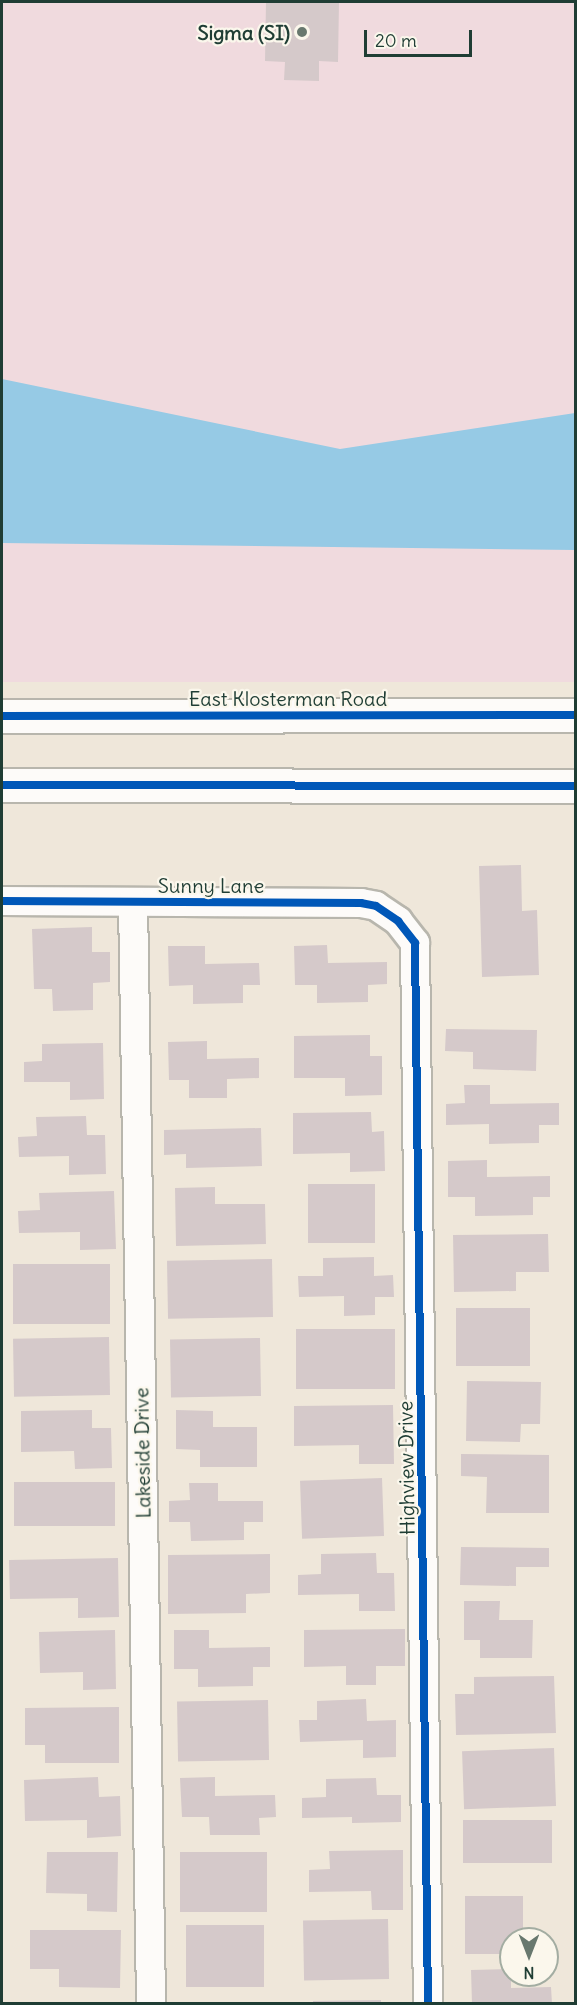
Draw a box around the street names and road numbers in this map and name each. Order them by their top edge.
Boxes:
street label: East Klosterman Road [189,686,387,710]
street label: Sunny Lane [158,873,264,897]
street label: Lakeside Drive [129,1387,155,1519]
street label: Highview Drive [393,1401,419,1535]

